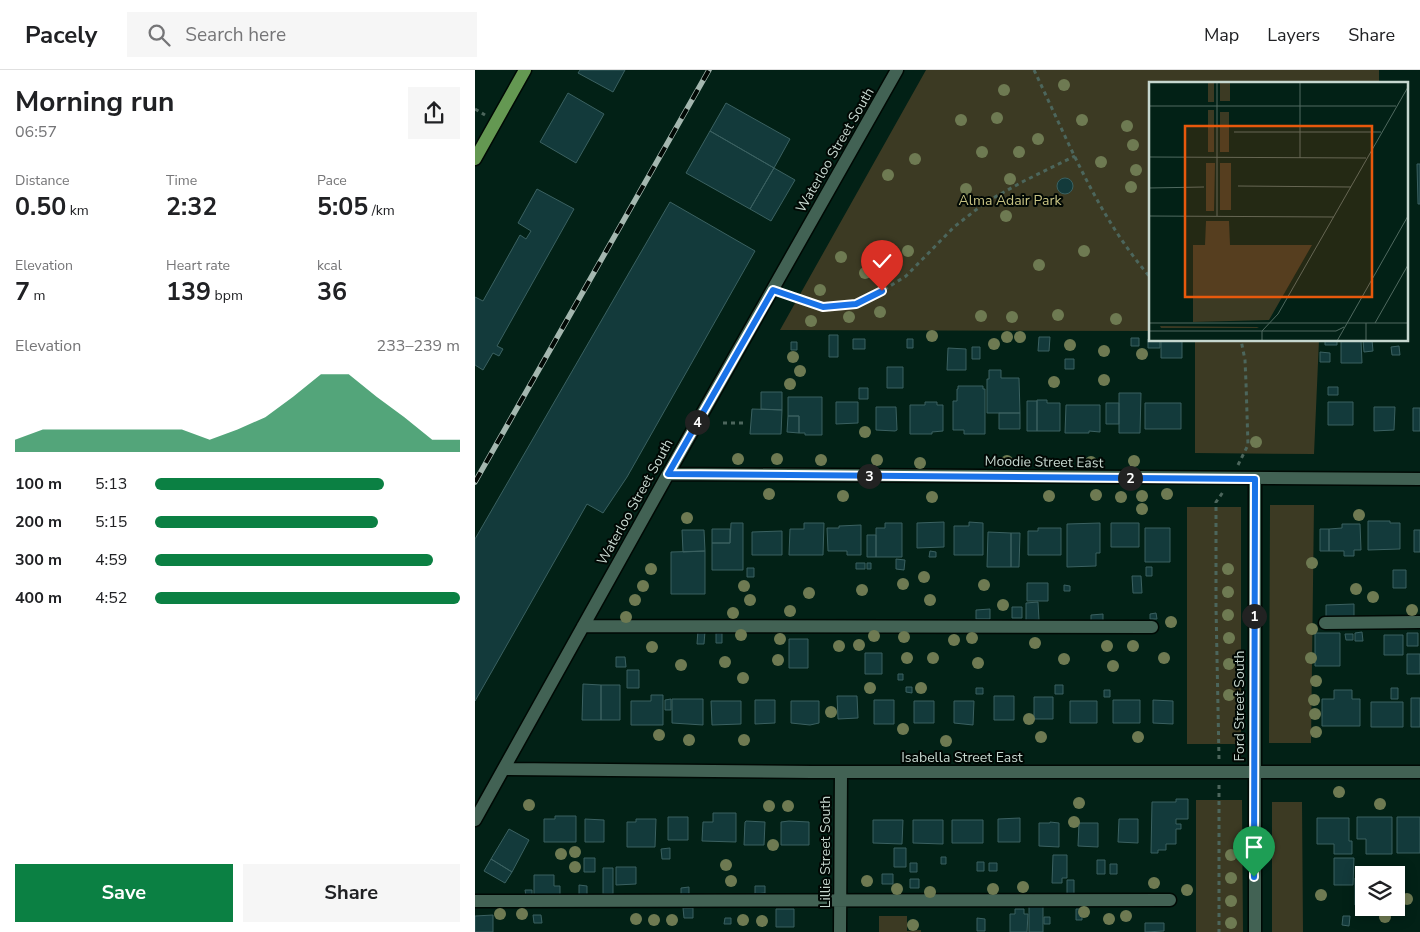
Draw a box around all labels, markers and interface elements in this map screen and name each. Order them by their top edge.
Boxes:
search box [127,12,477,57]
text: Pacely [25,19,97,51]
icon: search [145,21,173,49]
text: Search here [185,22,286,48]
text: Map [1204,23,1239,47]
text: Layers [1267,23,1320,47]
text: Share [1348,23,1395,47]
inset map [1149,82,1407,341]
text: Morning run [15,83,174,121]
street label: Waterloo Street South [791,84,879,216]
button: share [408,87,460,139]
text: 06:57 [15,121,57,143]
text: Distance [15,171,69,190]
text: Time [166,171,197,190]
text: Pace [317,171,347,190]
text: 0.50 [15,190,66,224]
text: 2:32 [166,190,217,224]
text: 5:05 [317,190,368,224]
park label: Alma Adair Park [959,191,1062,210]
text: km [66,201,89,220]
text: /km [368,201,395,220]
pin [861,240,903,291]
icon: check [868,247,896,275]
text: Elevation [15,256,73,275]
text: Heart rate [166,256,230,275]
text: kcal [317,256,342,275]
text: 7 [15,275,30,309]
text: 139 [166,275,211,309]
text: 36 [317,275,347,309]
text: m [30,286,46,305]
text: bpm [211,286,243,305]
text: Elevation [15,335,81,357]
text: 233–239 m [377,335,460,357]
pin: 4 [685,410,709,434]
text: 4 [693,413,702,432]
street label: Waterloo Street South [592,436,678,568]
street label: Moodie Street East [984,451,1104,473]
pin: 3 [857,464,881,488]
pin: 2 [1117,466,1143,490]
text: 3 [865,467,874,486]
text: 2 [1126,469,1135,488]
text: 100 m [15,473,62,495]
text: 5:13 [95,473,127,495]
text: 200 m [15,511,62,533]
text: 5:15 [95,511,127,533]
text: 300 m [15,549,62,571]
text: 4:59 [95,549,127,571]
text: 400 m [15,587,62,609]
text: 4:52 [95,587,127,609]
pin: 1 [1241,604,1267,628]
text: 1 [1250,607,1259,626]
street label: Ford Street South [1230,651,1249,761]
street label: Isabella Street East [901,748,1023,767]
street label: Lillie Street South [816,796,835,908]
pin [1233,826,1275,877]
icon: arrive [1240,833,1268,861]
button: Save [15,864,233,922]
button: Share [243,864,460,922]
map controls [1355,866,1405,916]
button: layers [1355,866,1405,916]

